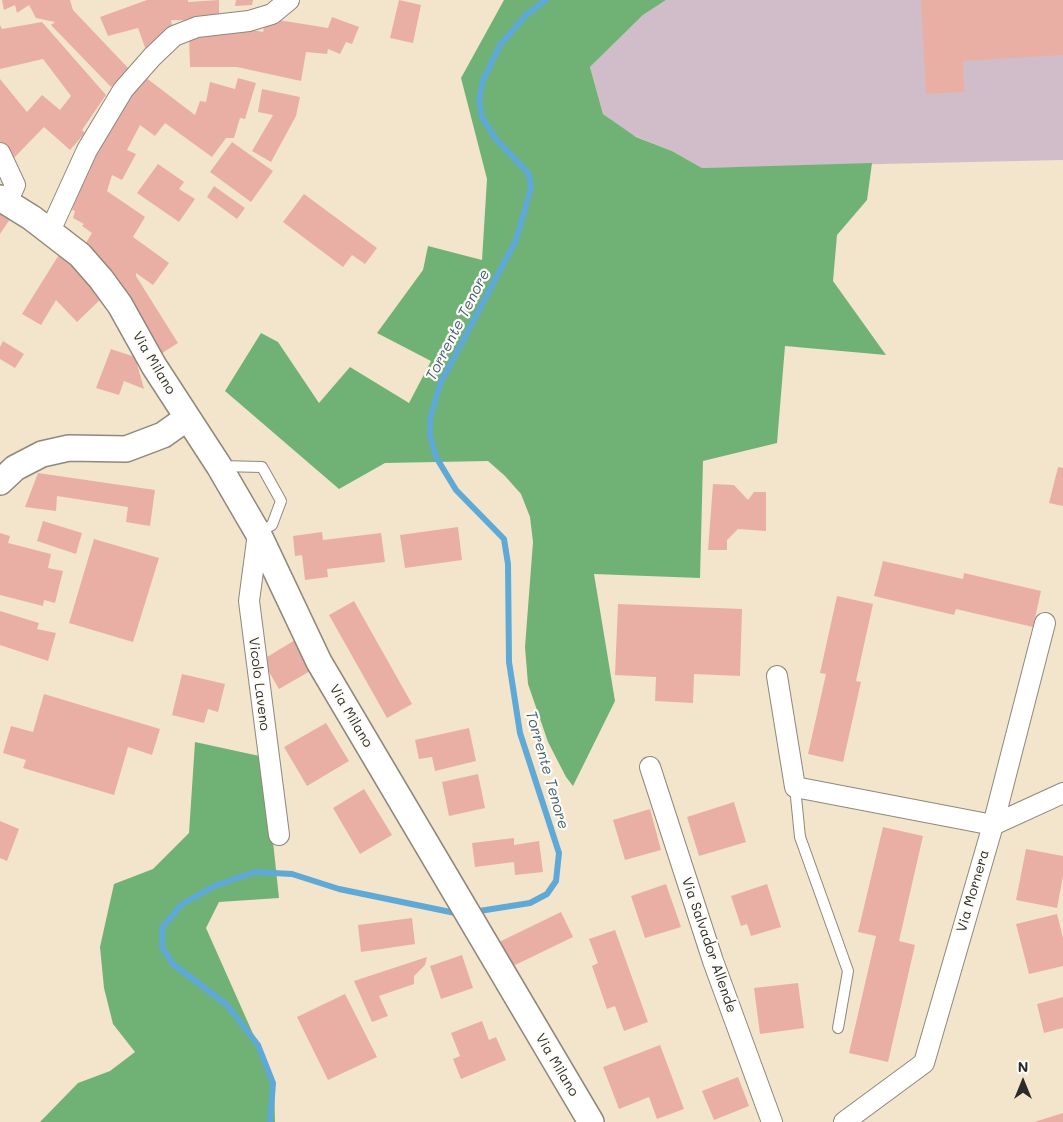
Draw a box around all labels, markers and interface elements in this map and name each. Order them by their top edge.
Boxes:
water label: Torrente Tenore [422,266,494,384]
street label: Via Milano [129,329,179,397]
street label: Vicolo Laveno [245,636,273,732]
street label: Via Milano [326,682,376,750]
water label: Torrente Tenore [522,709,572,831]
street label: Via Mornera [953,848,993,934]
street label: Via Salvador Allende [678,875,740,1015]
street label: Via Milano [532,1031,582,1099]
north arrow [998,1057,1048,1107]
text: N [1018,1057,1028,1076]

